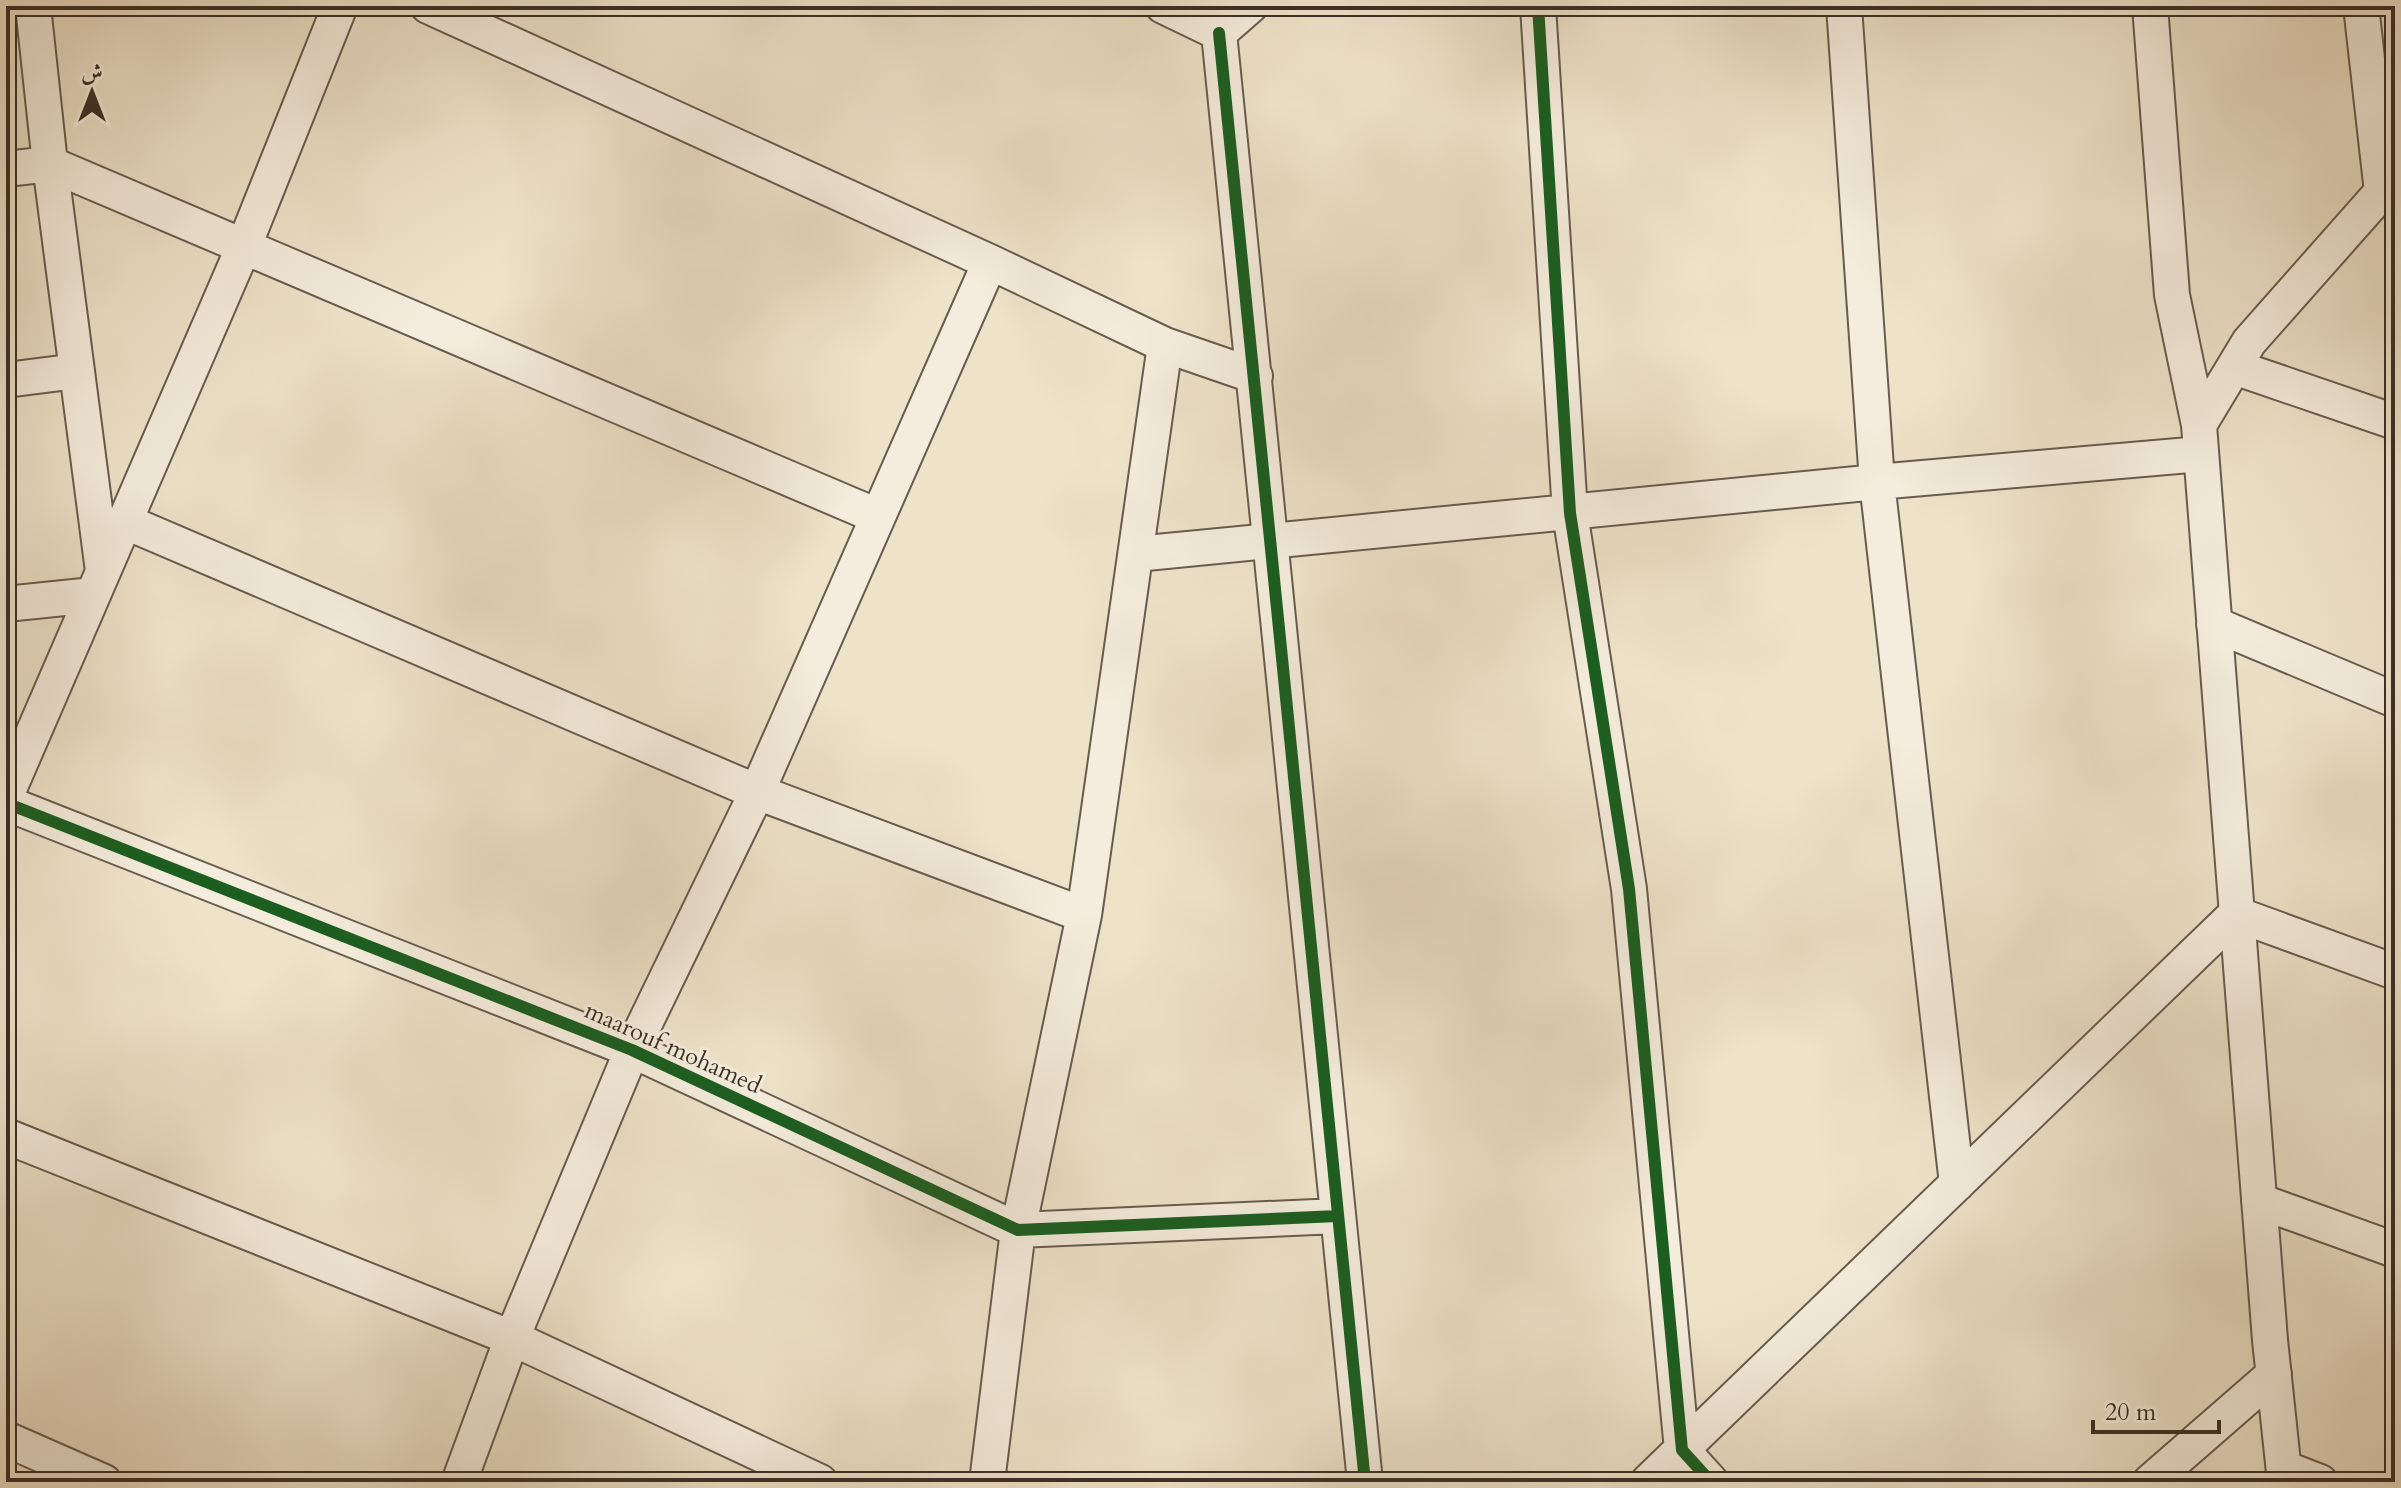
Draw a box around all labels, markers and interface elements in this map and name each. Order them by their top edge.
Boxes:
north arrow [52,52,132,132]
text: ش [81,58,103,88]
street label: maarouf mohamed [579,994,767,1102]
scale bar [2093,1384,2219,1434]
text: 20 m [2105,1396,2157,1429]

